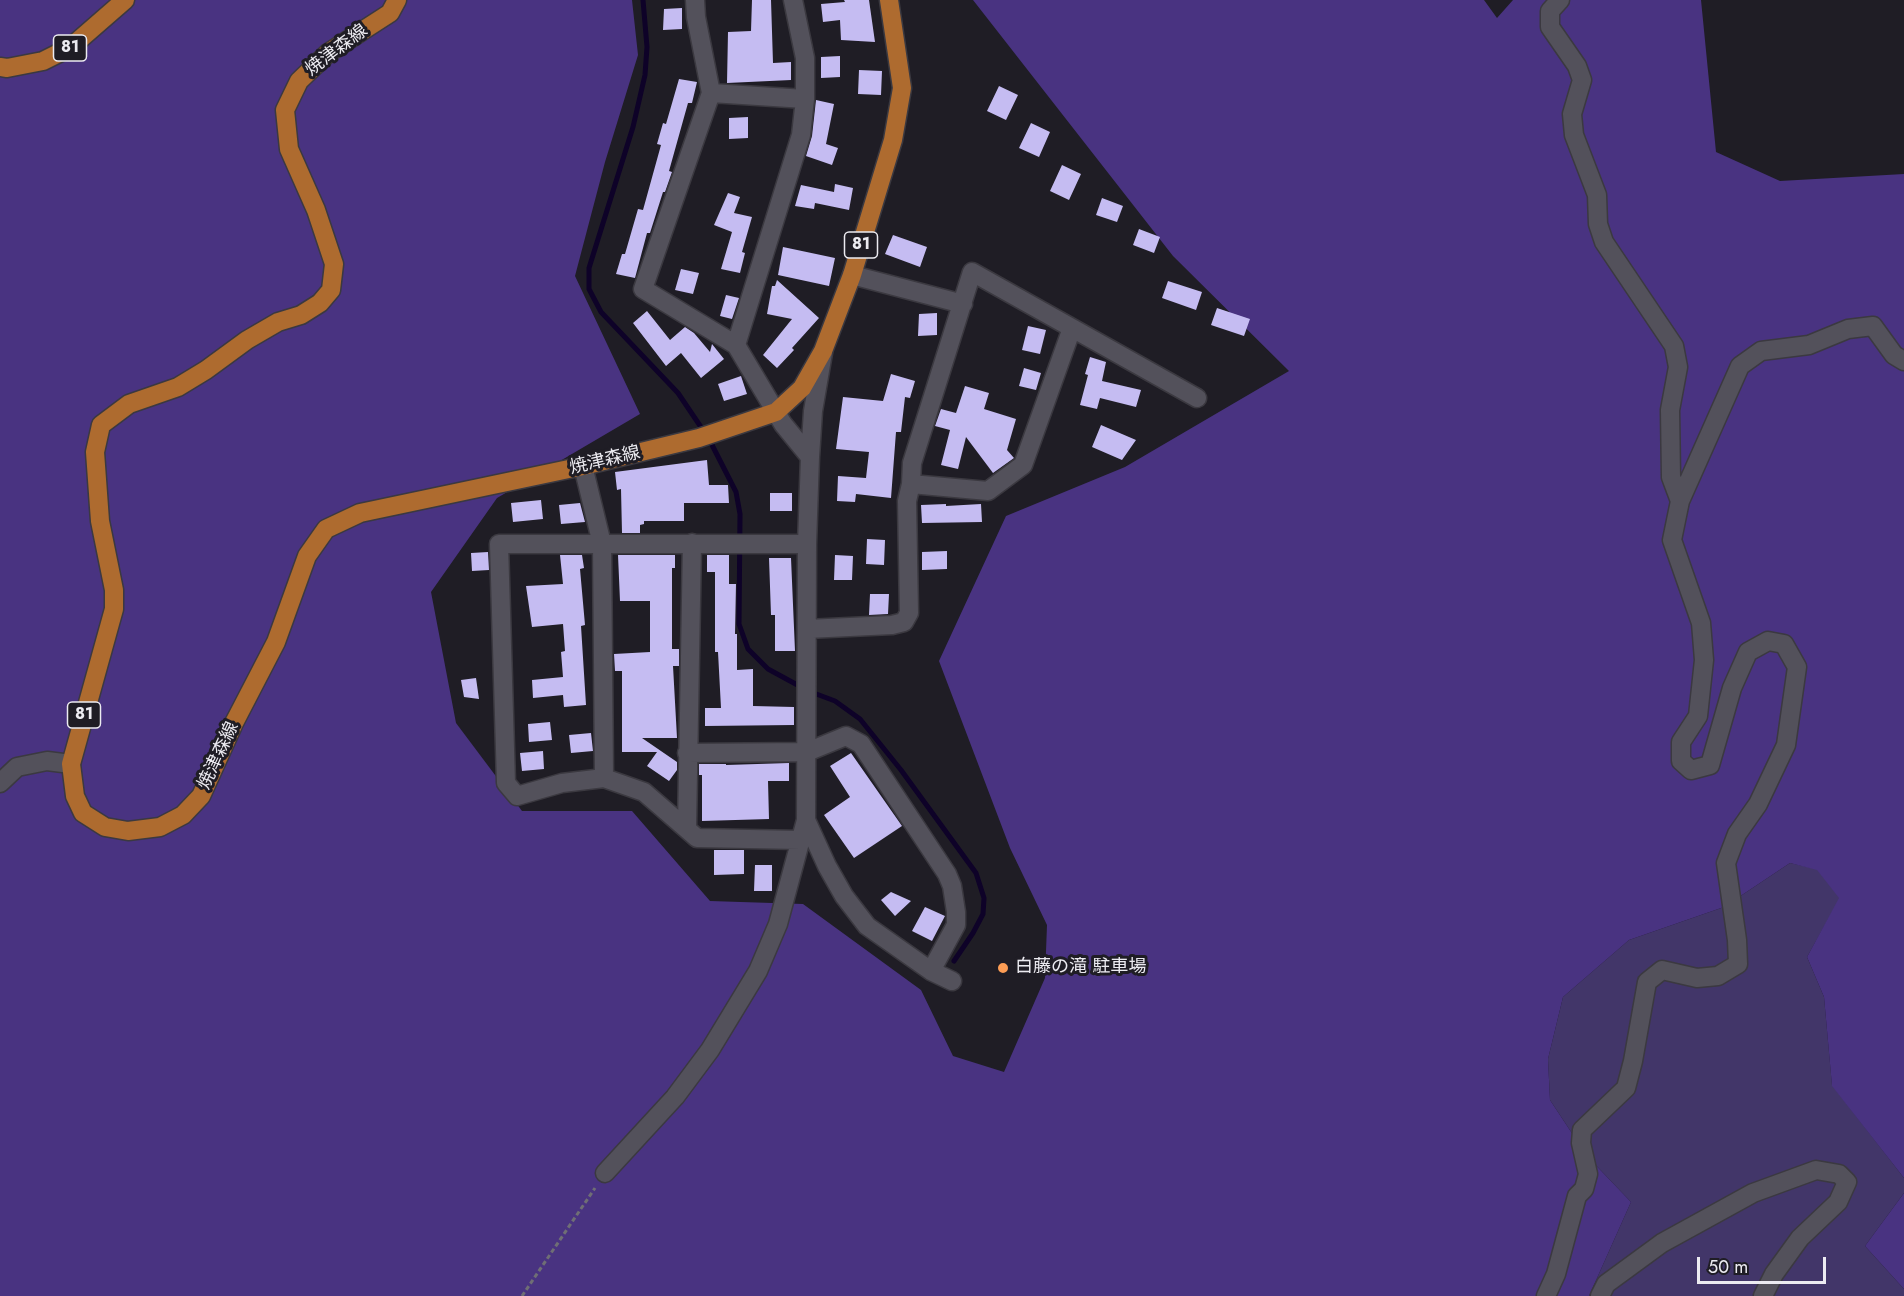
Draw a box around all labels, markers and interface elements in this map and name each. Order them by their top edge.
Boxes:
street label: 焼津森線 [302,21,372,81]
road number: 81 [54,35,86,61]
road number: 81 [844,232,878,258]
street label: 焼津森線 [567,442,643,480]
road number: 81 [68,702,100,728]
street label: 焼津森線 [194,719,244,793]
place label: 白藤の滝 駐車場 [1015,957,1146,979]
marker: 白藤の滝 駐車場 [996,961,1010,975]
scale bar [1700,1245,1829,1283]
text: 50 m [1708,1254,1748,1280]

